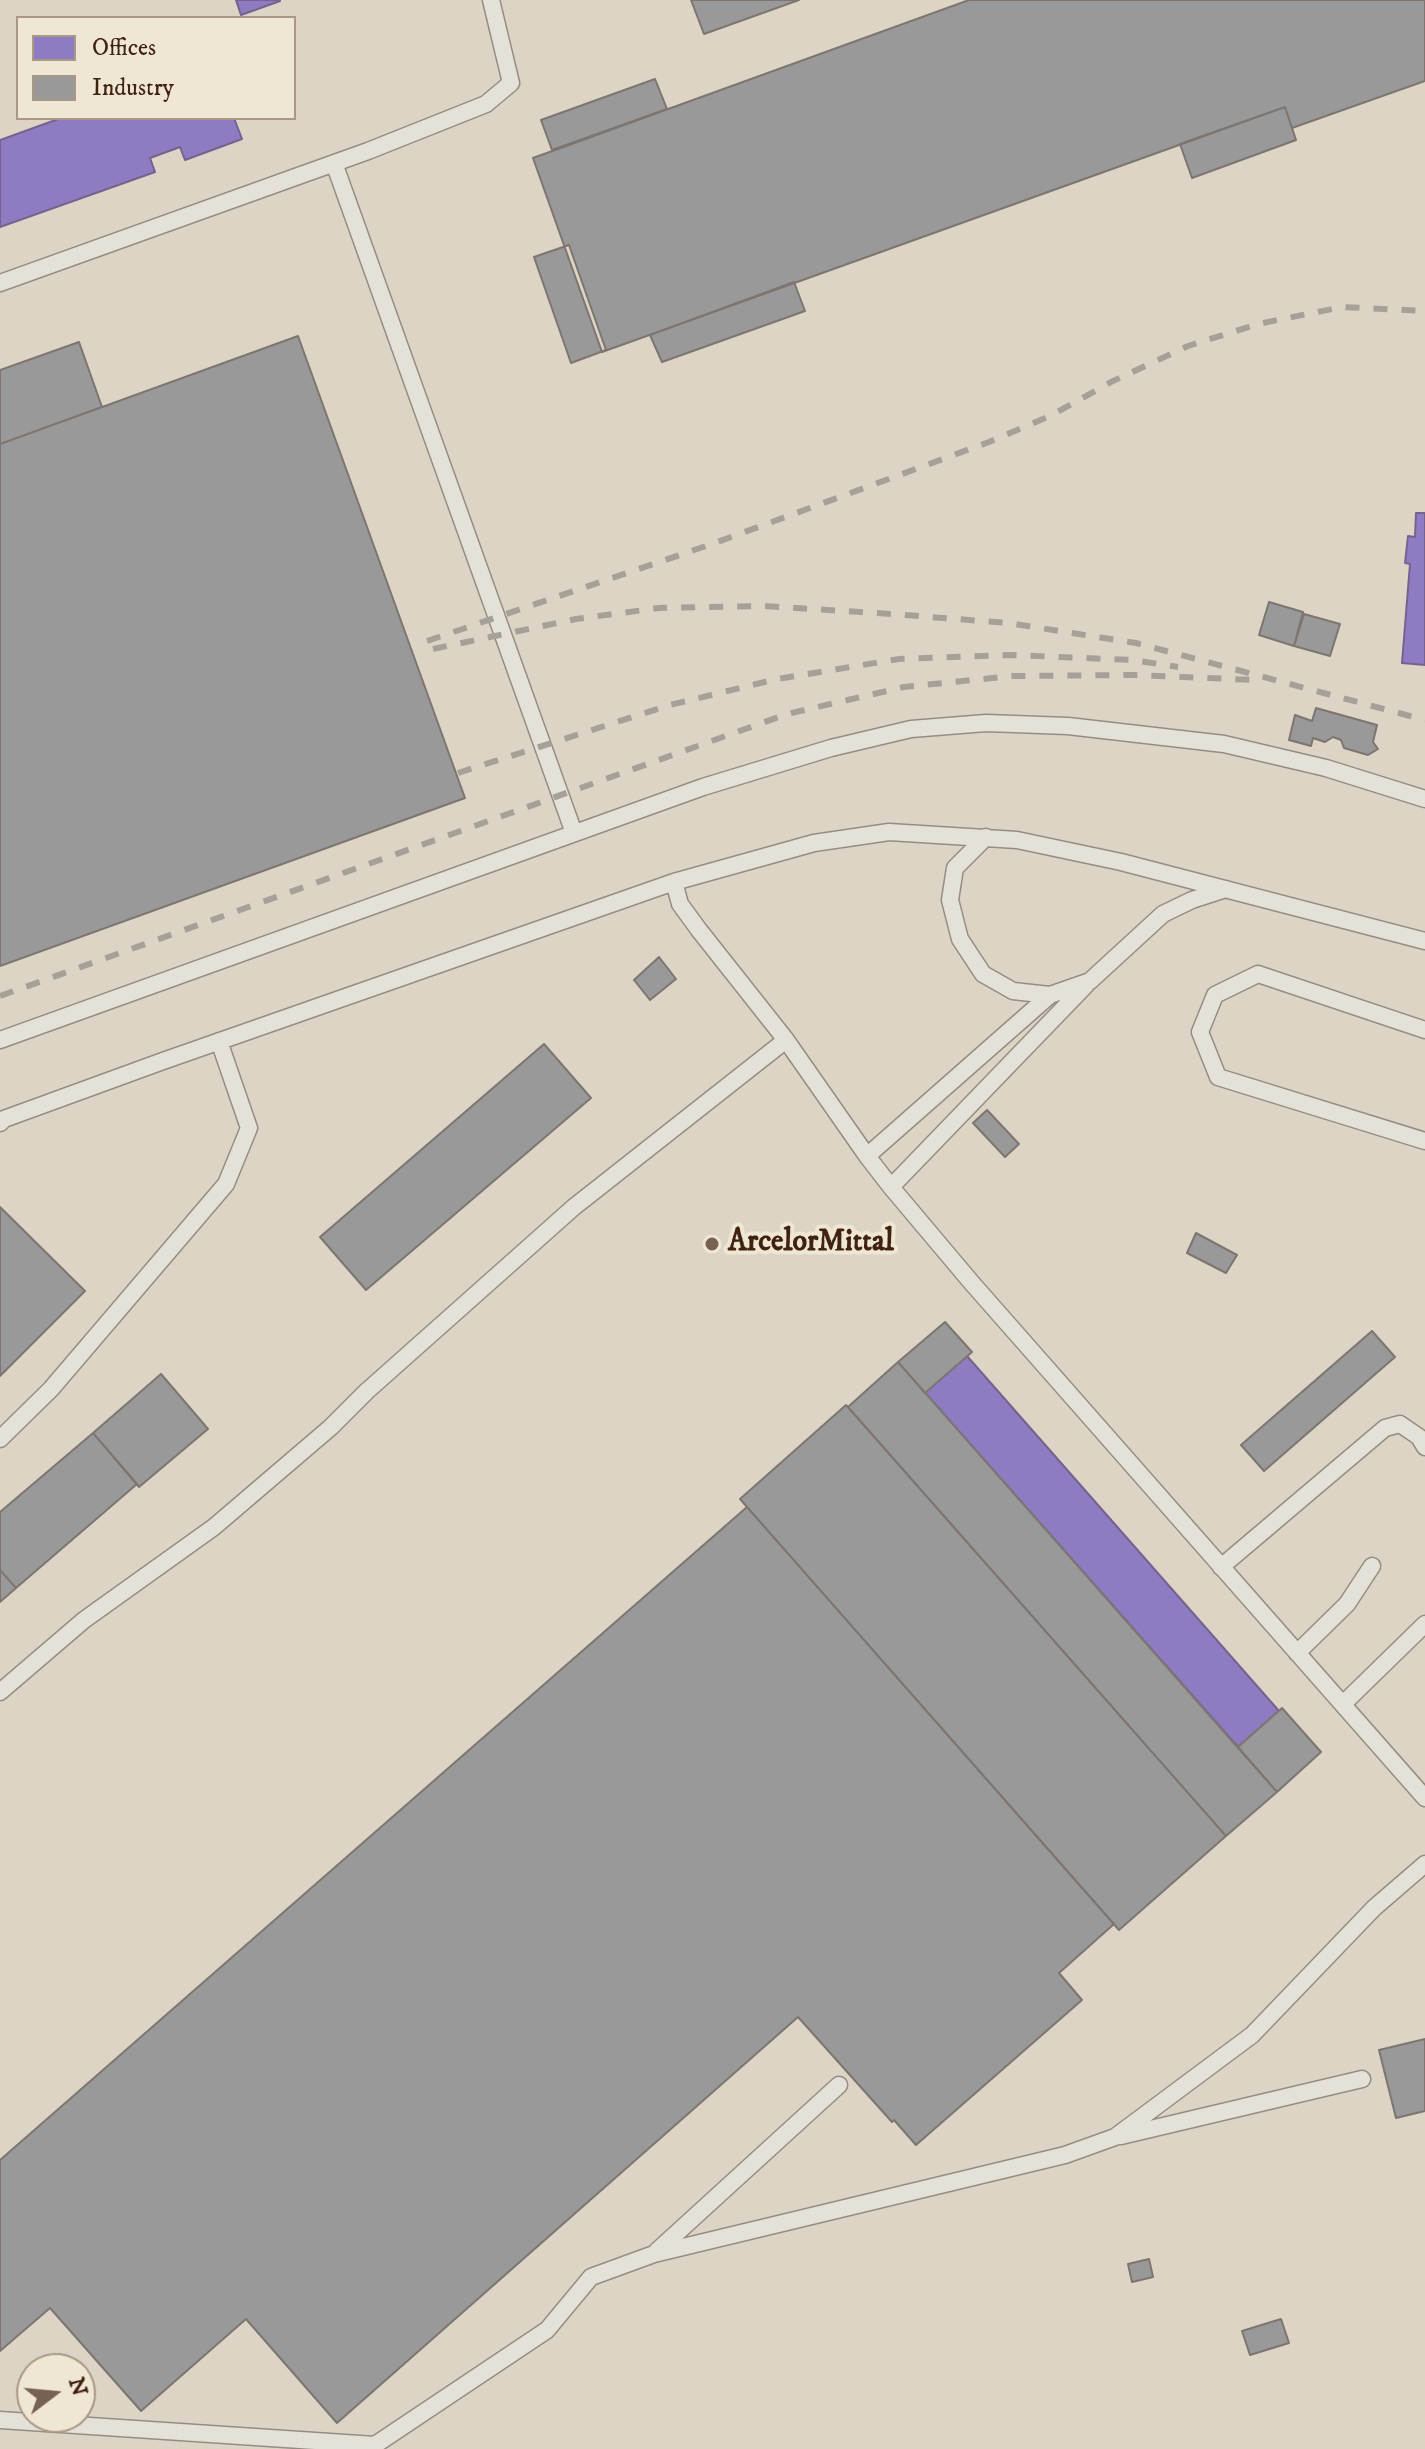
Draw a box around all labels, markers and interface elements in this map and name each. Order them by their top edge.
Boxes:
legend [16,16,296,120]
text: Offices [92,33,156,63]
text: Industry [92,73,174,103]
place label: ArcelorMittal [728,1226,894,1262]
marker: ArcelorMittal [703,1235,721,1253]
north arrow [16,2353,96,2433]
text: N [62,2374,93,2399]

